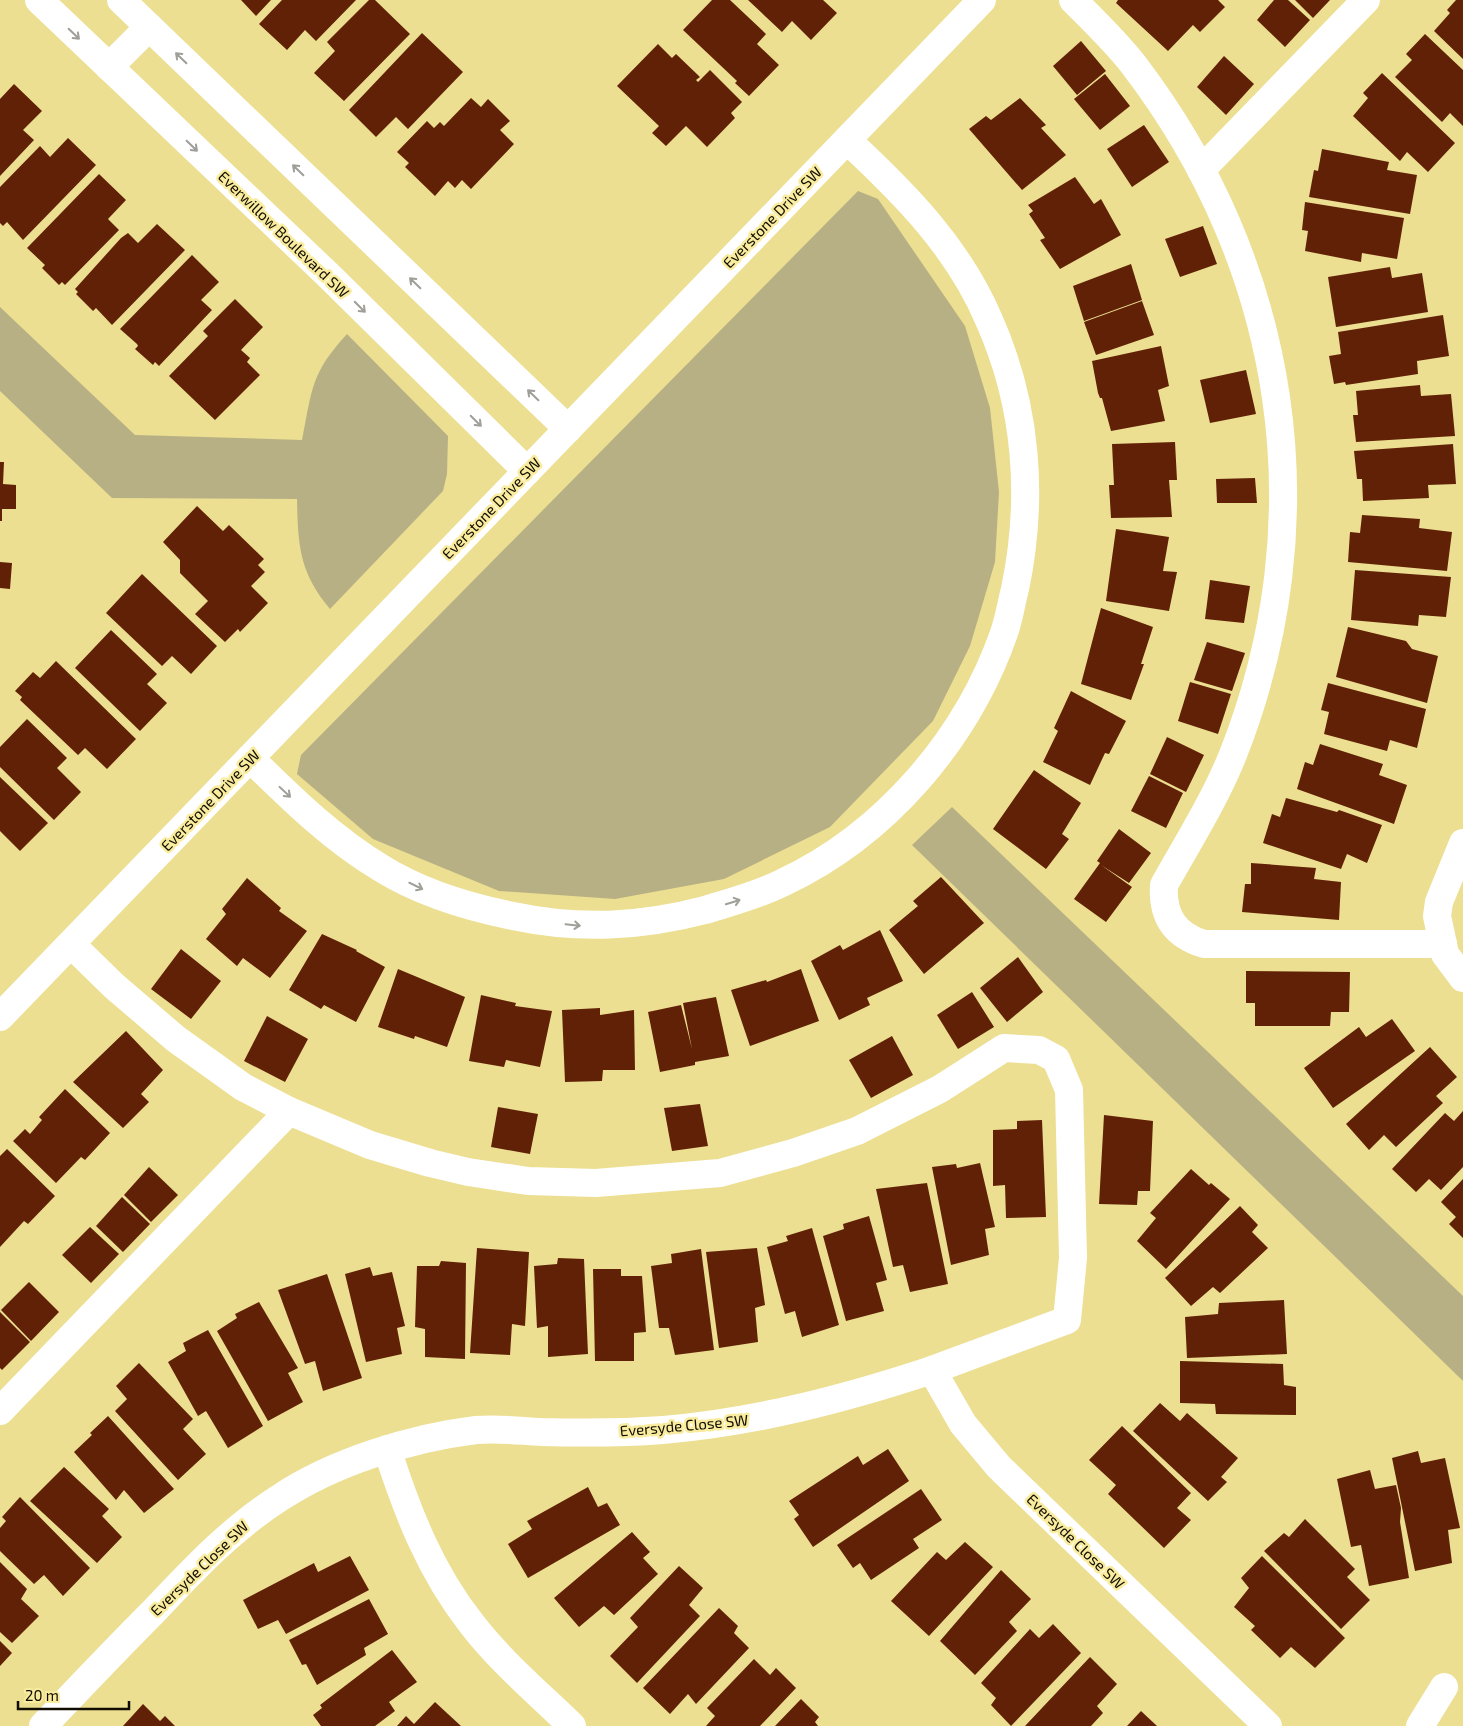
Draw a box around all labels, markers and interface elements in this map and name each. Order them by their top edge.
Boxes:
one-way arrow [68,28,81,40]
one-way arrow [175,52,187,64]
one-way arrow [186,140,198,152]
street label: Everstone Drive SW [719,163,825,271]
one-way arrow [292,164,304,176]
street label: Everwillow Boulevard SW [215,167,353,301]
one-way arrow [409,277,422,289]
one-way arrow [354,301,366,313]
one-way arrow [526,389,539,401]
one-way arrow [470,415,482,427]
street label: Everstone Drive SW [438,454,544,562]
street label: Everstone Drive SW [157,746,263,854]
one-way arrow [278,786,291,798]
one-way arrow [408,882,423,891]
one-way arrow [724,896,740,906]
one-way arrow [565,920,581,930]
street label: Eversyde Close SW [619,1410,749,1440]
street label: Eversyde Close SW [1023,1490,1129,1592]
street label: Eversyde Close SW [146,1517,252,1619]
scale bar [18,1678,129,1710]
text: 20 m [25,1686,59,1704]

